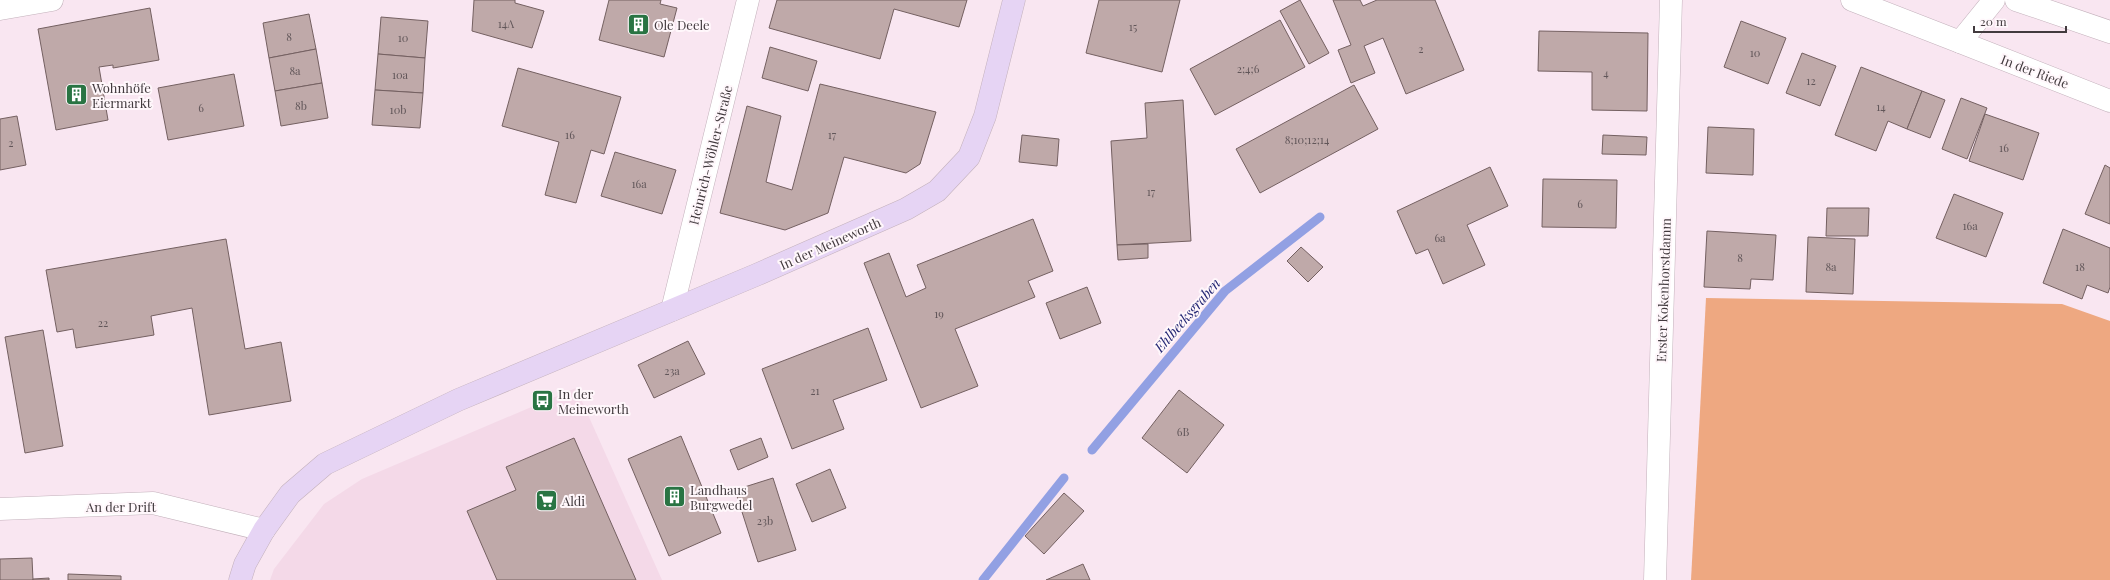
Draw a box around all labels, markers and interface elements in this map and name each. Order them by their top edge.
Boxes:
scale bar [1974,8,2066,34]
building icon: Ole Deele [625,11,651,37]
text: 20 m [1980,13,2007,29]
house number: 14A [498,16,514,31]
place label: Ole Deele [654,16,710,33]
house number: 15 [1129,19,1138,34]
house number: 8 [286,29,292,44]
house number: 10 [398,30,409,45]
house number: 2 [1418,41,1424,56]
house number: 10 [1750,45,1761,60]
street label: In der Riede [1999,50,2072,92]
house number: 2;4;6 [1237,61,1260,76]
house number: 8a [289,63,301,78]
house number: 4 [1603,65,1609,80]
house number: 10a [392,67,409,82]
house number: 12 [1806,73,1816,88]
place label: Wohnhöfe Eiermarkt [91,79,152,111]
building icon: Wohnhöfe Eiermarkt [63,81,89,107]
street label: Heinrich-Wöhler-Straße [684,83,736,227]
house number: 8b [295,98,307,113]
house number: 14 [1876,99,1886,114]
house number: 6 [198,100,204,115]
house number: 10b [390,102,406,117]
house number: 16 [565,127,575,142]
house number: 17 [828,127,837,142]
house number: 8;10;12;14 [1285,132,1330,147]
house number: 2 [8,135,14,150]
house number: 16 [1999,140,2009,155]
house number: 16a [631,176,647,191]
house number: 17 [1147,184,1156,199]
house number: 6 [1577,196,1583,211]
street label: In der Meineworth [777,213,884,273]
street label: Erster Kokenhorstdamm [1652,217,1674,362]
house number: 16a [1962,218,1978,233]
house number: 6a [1434,230,1446,245]
house number: 8 [1737,250,1743,265]
house number: 8a [1825,259,1837,274]
house number: 18 [2075,259,2085,274]
water label: Ehlbeeksgraben [1149,274,1224,357]
house number: 19 [934,306,944,321]
house number: 22 [98,315,108,330]
house number: 23a [664,363,680,378]
house number: 21 [810,383,820,398]
place label: In der Meineworth [558,385,629,417]
bus stop icon: In der Meineworth [529,387,555,413]
house number: 6B [1177,424,1189,439]
place label: Landhaus Burgwedel [690,481,753,513]
building icon: Landhaus Burgwedel [662,483,688,509]
supermarket icon: Aldi [533,487,559,513]
place label: Aldi [561,492,585,509]
street label: An der Drift [85,498,156,515]
house number: 23b [757,513,773,528]

